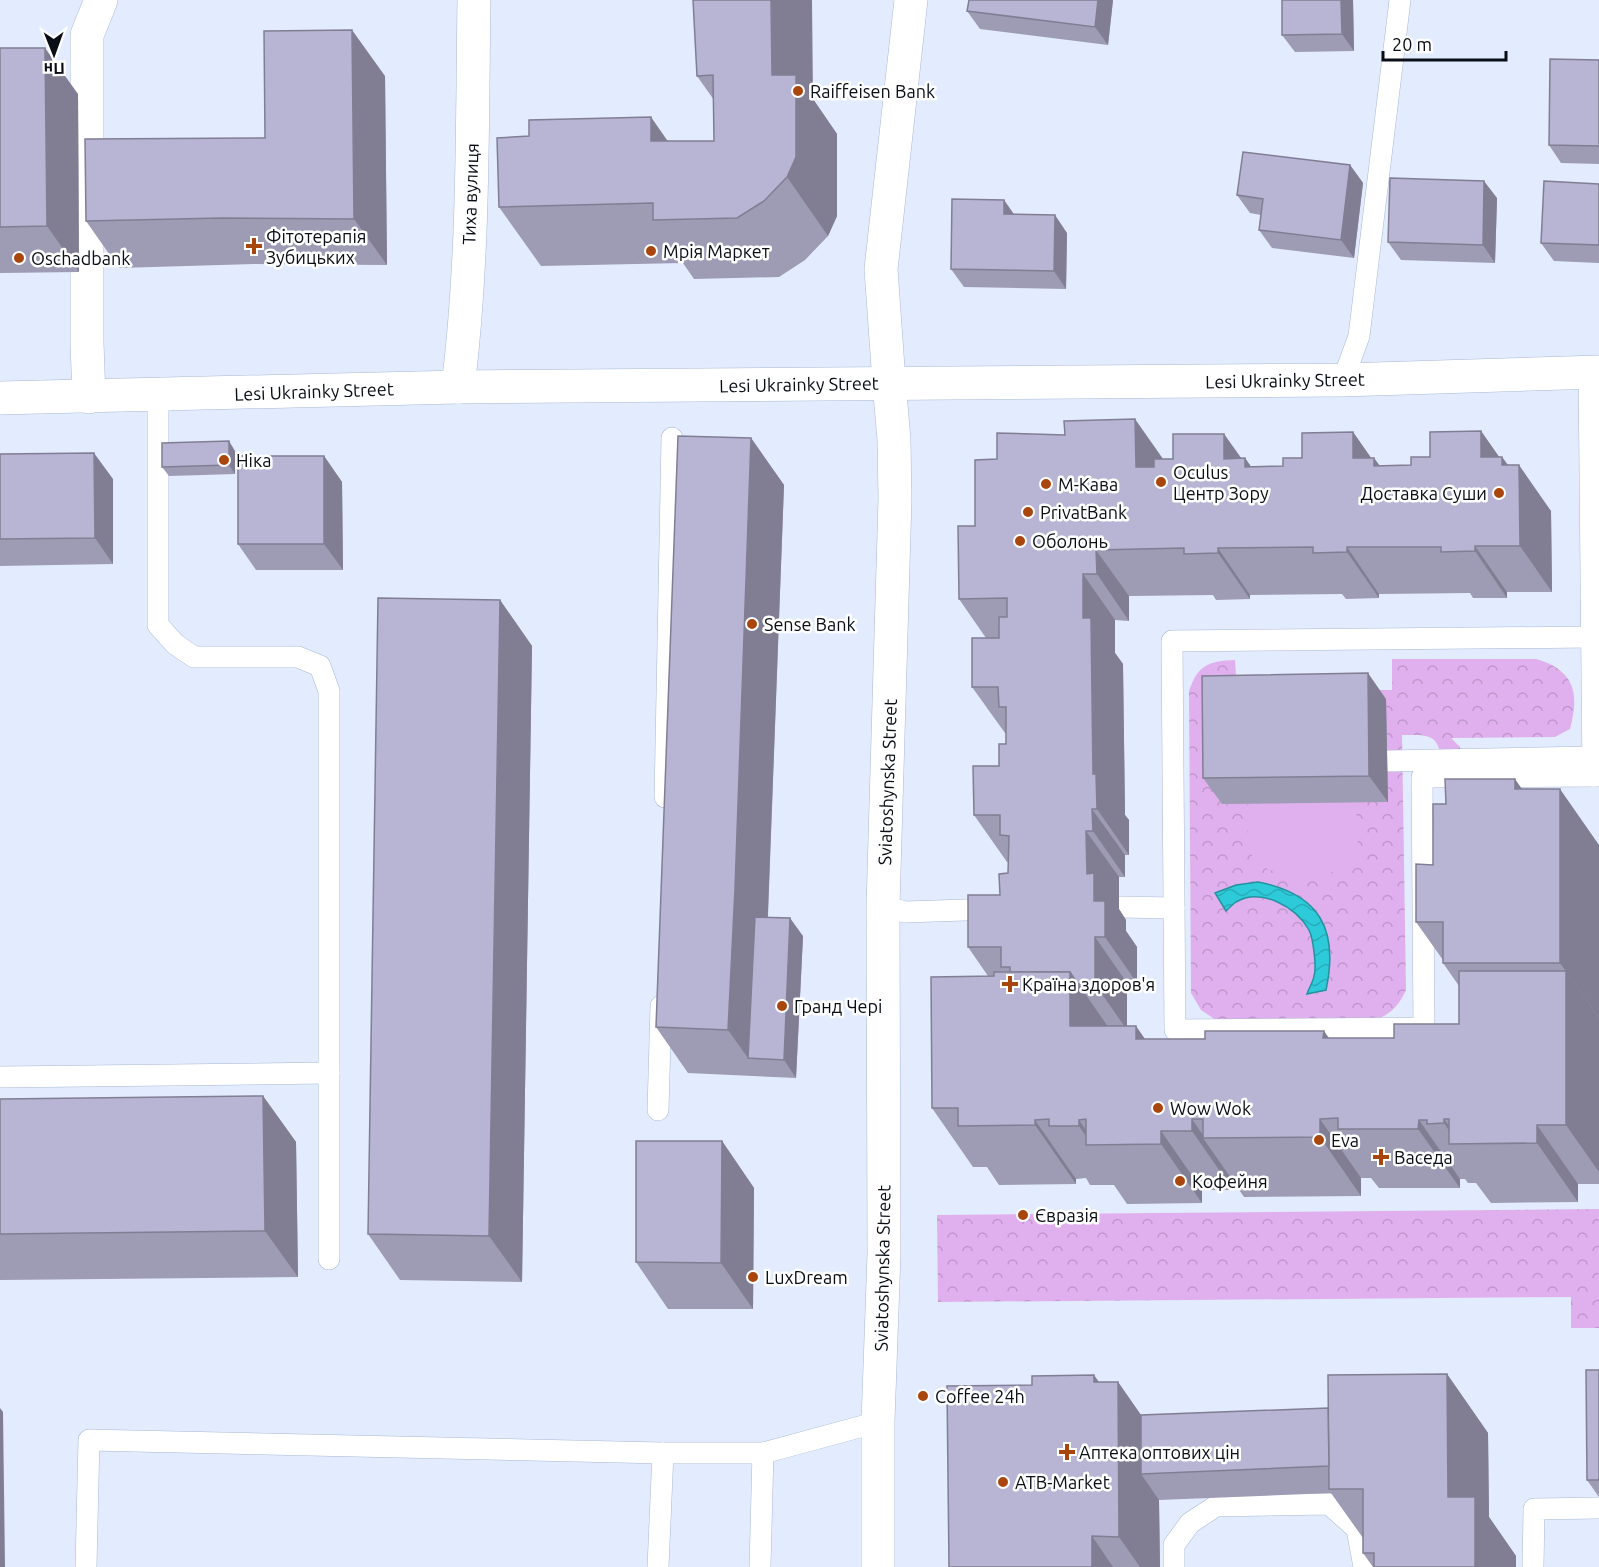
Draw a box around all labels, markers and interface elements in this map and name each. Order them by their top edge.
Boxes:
north arrow [24,24,84,84]
scale bar [1383,24,1506,62]
text: 20 m [1392,34,1432,54]
text: Пн [44,60,65,78]
place label: Raiffeisen Bank [810,81,935,101]
marker: Raiffeisen Bank [791,84,805,98]
street label: Тиха вулиця [458,143,482,245]
place label: Фітотерапія Зубицьких [266,226,367,267]
marker: Фітотерапія Зубицьких [247,239,261,253]
place label: Мрія Маркет [663,241,770,261]
marker: Мрія Маркет [644,244,658,258]
place label: Oschadbank [31,248,130,268]
marker: Oschadbank [12,251,26,265]
street label: Lesi Ukrainky Street [1205,369,1365,391]
street label: Lesi Ukrainky Street [719,373,879,395]
street label: Lesi Ukrainky Street [234,378,394,404]
place label: Ніка [236,450,271,470]
marker: Ніка [217,453,231,467]
place label: Oculus Центр Зору [1173,462,1269,503]
place label: М-Кава [1058,474,1118,494]
marker: Oculus Центр Зору [1154,475,1168,489]
marker: М-Кава [1039,477,1053,491]
place label: Доставка Суши [1361,483,1487,503]
marker: Доставка Суши [1492,486,1506,500]
place label: PrivatBank [1040,502,1127,522]
marker: PrivatBank [1021,505,1035,519]
place label: Оболонь [1032,531,1108,551]
marker: Оболонь [1013,534,1027,548]
place label: Sense Bank [764,614,856,634]
marker: Sense Bank [745,617,759,631]
street label: Sviatoshynska Street [874,698,900,866]
place label: Країна здоров'я [1022,974,1155,994]
marker: Країна здоров'я [1003,977,1017,991]
place label: Гранд Чері [794,996,882,1016]
marker: Гранд Чері [775,999,789,1013]
place label: Wow Wok [1170,1098,1251,1118]
marker: Wow Wok [1151,1101,1165,1115]
place label: Eva [1331,1130,1359,1150]
marker: Eva [1312,1133,1326,1147]
place label: Васеда [1394,1147,1453,1167]
marker: Васеда [1372,1148,1390,1166]
place label: Кофейня [1192,1171,1268,1191]
marker: Кофейня [1173,1174,1187,1188]
street label: Sviatoshynska Street [871,1185,893,1351]
place label: Євразія [1035,1205,1099,1225]
marker: Євразія [1016,1208,1030,1222]
place label: LuxDream [765,1267,848,1287]
marker: LuxDream [746,1270,760,1284]
place label: Coffee 24h [935,1386,1025,1406]
marker: Coffee 24h [916,1389,930,1403]
place label: Аптека оптових цін [1079,1442,1240,1462]
marker: Аптека оптових цін [1060,1445,1074,1459]
place label: ATB-Market [1015,1472,1110,1492]
marker: ATB-Market [996,1475,1010,1489]

